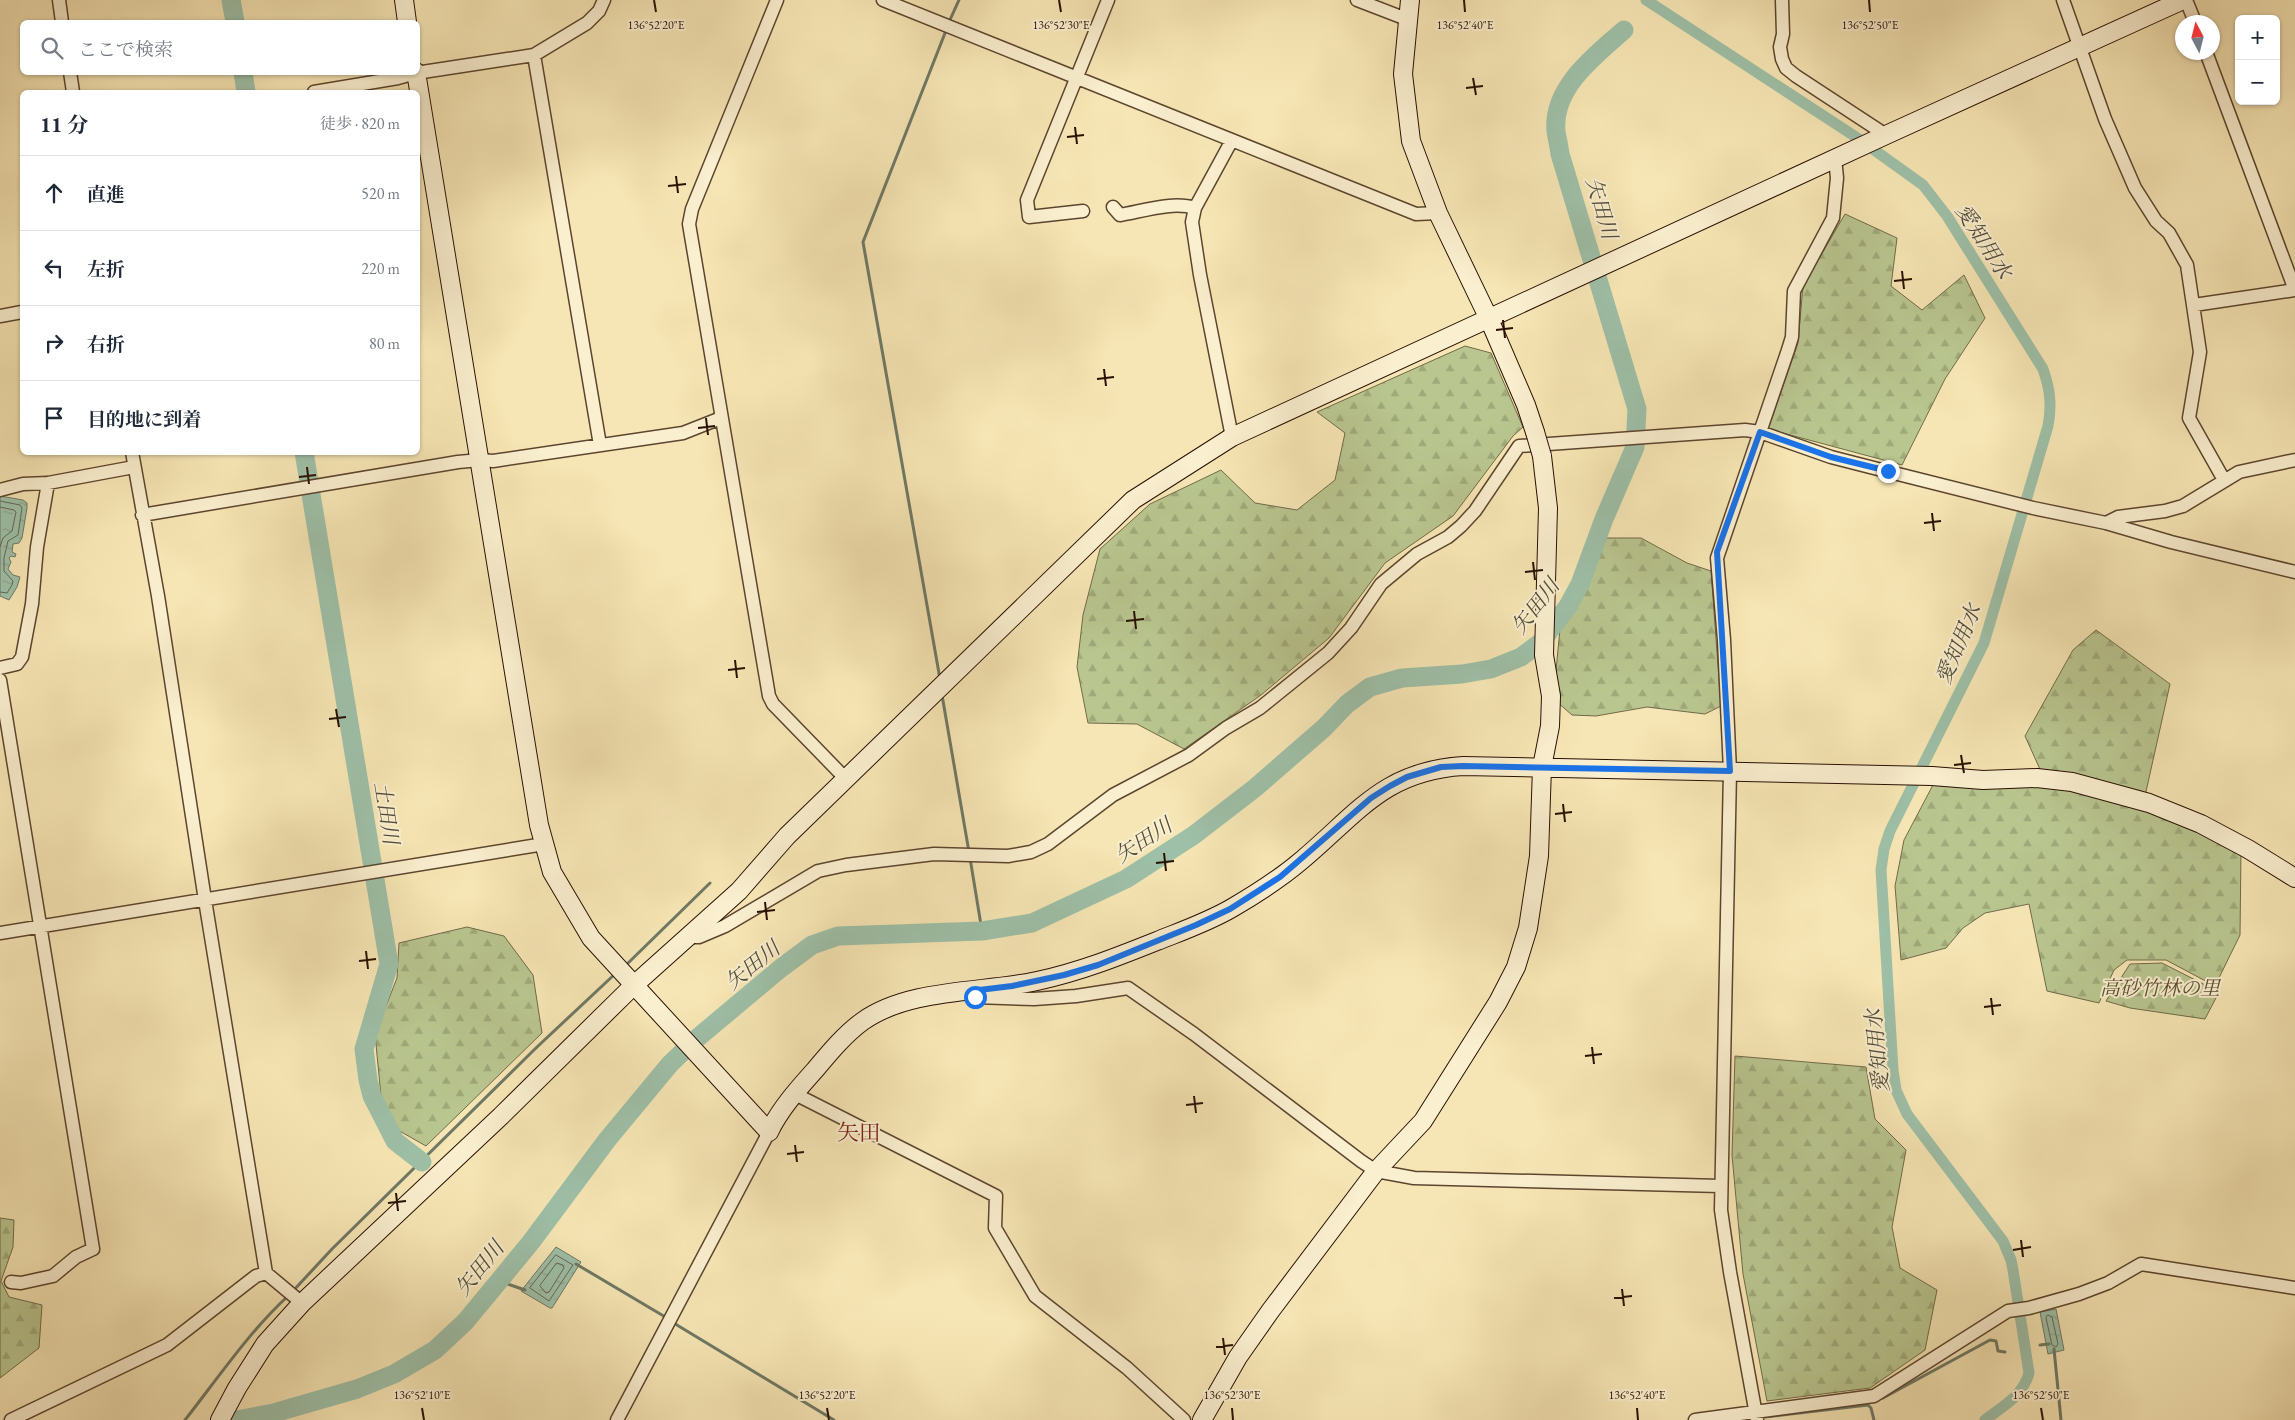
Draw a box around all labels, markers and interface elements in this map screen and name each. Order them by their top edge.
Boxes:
north arrow [2175,15,2220,60]
map controls [2235,15,2280,105]
button: + [2235,15,2280,60]
text: 136°52'20"E [628,17,685,33]
text: 136°52'30"E [1033,17,1090,33]
text: 136°52'40"E [1437,17,1494,33]
text: 136°52'50"E [1842,17,1899,33]
search box [20,20,420,75]
icon: search [38,34,66,62]
text: ここで検索 [78,37,173,62]
button: − [2235,60,2280,105]
text: 11 分 [40,111,88,138]
text: 徒歩 · 820 m [320,113,400,134]
water label: 矢田川 [1580,174,1624,244]
icon: ahead [40,179,68,207]
text: 直進 [87,182,125,207]
text: 520 m [361,183,400,204]
water label: 愛知用水 [1950,198,2019,285]
icon: left [40,254,68,282]
text: 左折 [87,257,125,282]
text: 220 m [361,258,400,279]
icon: right [40,329,68,357]
text: 右折 [87,332,125,357]
text: 80 m [369,333,400,354]
icon: arrive [40,404,68,432]
text: 目的地に到着 [87,407,201,432]
route end [1877,460,1900,483]
water label: 矢田川 [1505,571,1566,639]
water label: 愛知用水 [1929,598,1988,688]
water label: 土田川 [369,780,406,848]
water label: 矢田川 [1109,810,1178,868]
water label: 矢田川 [719,933,787,995]
park label: 高砂竹林の里 [2100,975,2222,1001]
route start [964,986,987,1009]
water label: 愛知用水 [1859,1006,1895,1094]
district label: 矢田 [837,1118,881,1147]
water label: 矢田川 [449,1233,511,1301]
text: 136°52'10"E [394,1387,451,1403]
text: 136°52'20"E [799,1387,856,1403]
text: 136°52'30"E [1204,1387,1261,1403]
text: 136°52'40"E [1609,1387,1666,1403]
text: 136°52'50"E [2013,1387,2070,1403]

